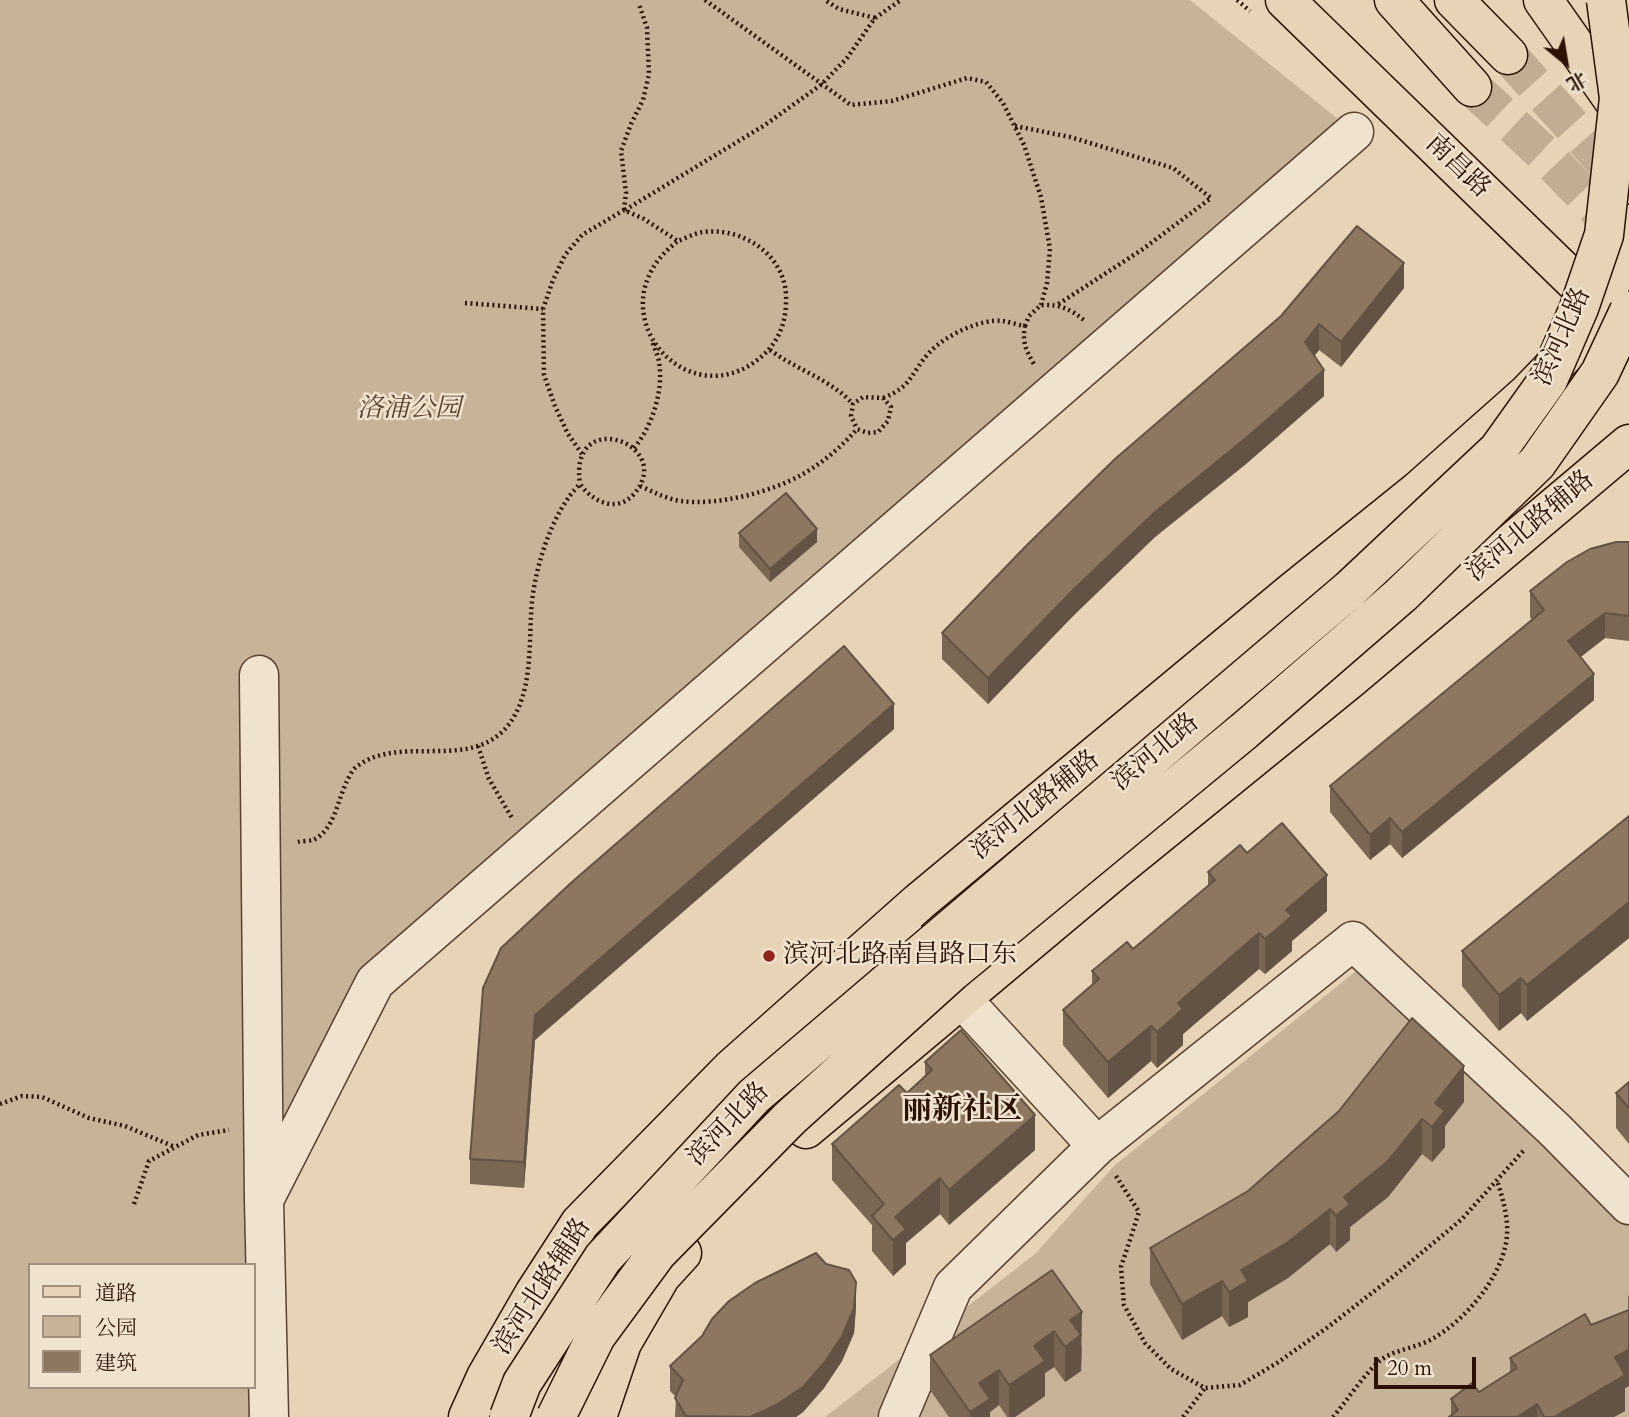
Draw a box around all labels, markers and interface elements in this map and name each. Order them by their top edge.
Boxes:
north arrow [1531,28,1601,98]
text: 北 [1562,65,1591,97]
street label: 南昌路 [1418,129,1496,205]
street label: 滨河北路 [1528,283,1598,391]
park label: 洛浦公园 [357,394,461,426]
street label: 滨河北路辅路 [1461,465,1601,589]
street label: 滨河北路 [1106,708,1206,798]
street label: 滨河北路辅路 [966,745,1106,867]
place label: 滨河北路南昌路口东 [783,940,1017,972]
marker: 滨河北路南昌路口东 [761,948,777,964]
street label: 滨河北路 [682,1077,776,1173]
district label: 丽新社区 [902,1093,1022,1129]
street label: 滨河北路辅路 [487,1213,599,1361]
legend [28,1263,256,1389]
text: 道路 [95,1279,137,1308]
text: 公园 [95,1314,137,1343]
scale bar [1377,1344,1478,1388]
text: 建筑 [95,1349,137,1378]
text: 20 m [1387,1354,1432,1383]

